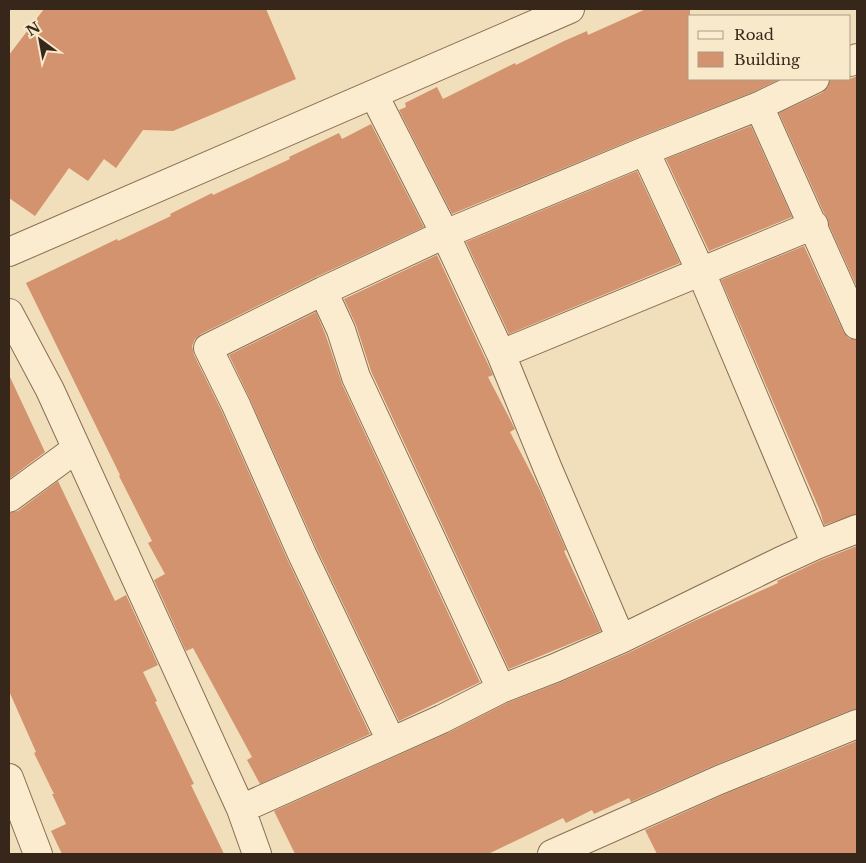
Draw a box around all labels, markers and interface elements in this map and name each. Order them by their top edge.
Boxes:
north arrow [15,15,65,65]
legend [688,15,851,80]
text: N [23,18,43,40]
text: Road [734,25,774,44]
text: Building [734,50,801,69]

